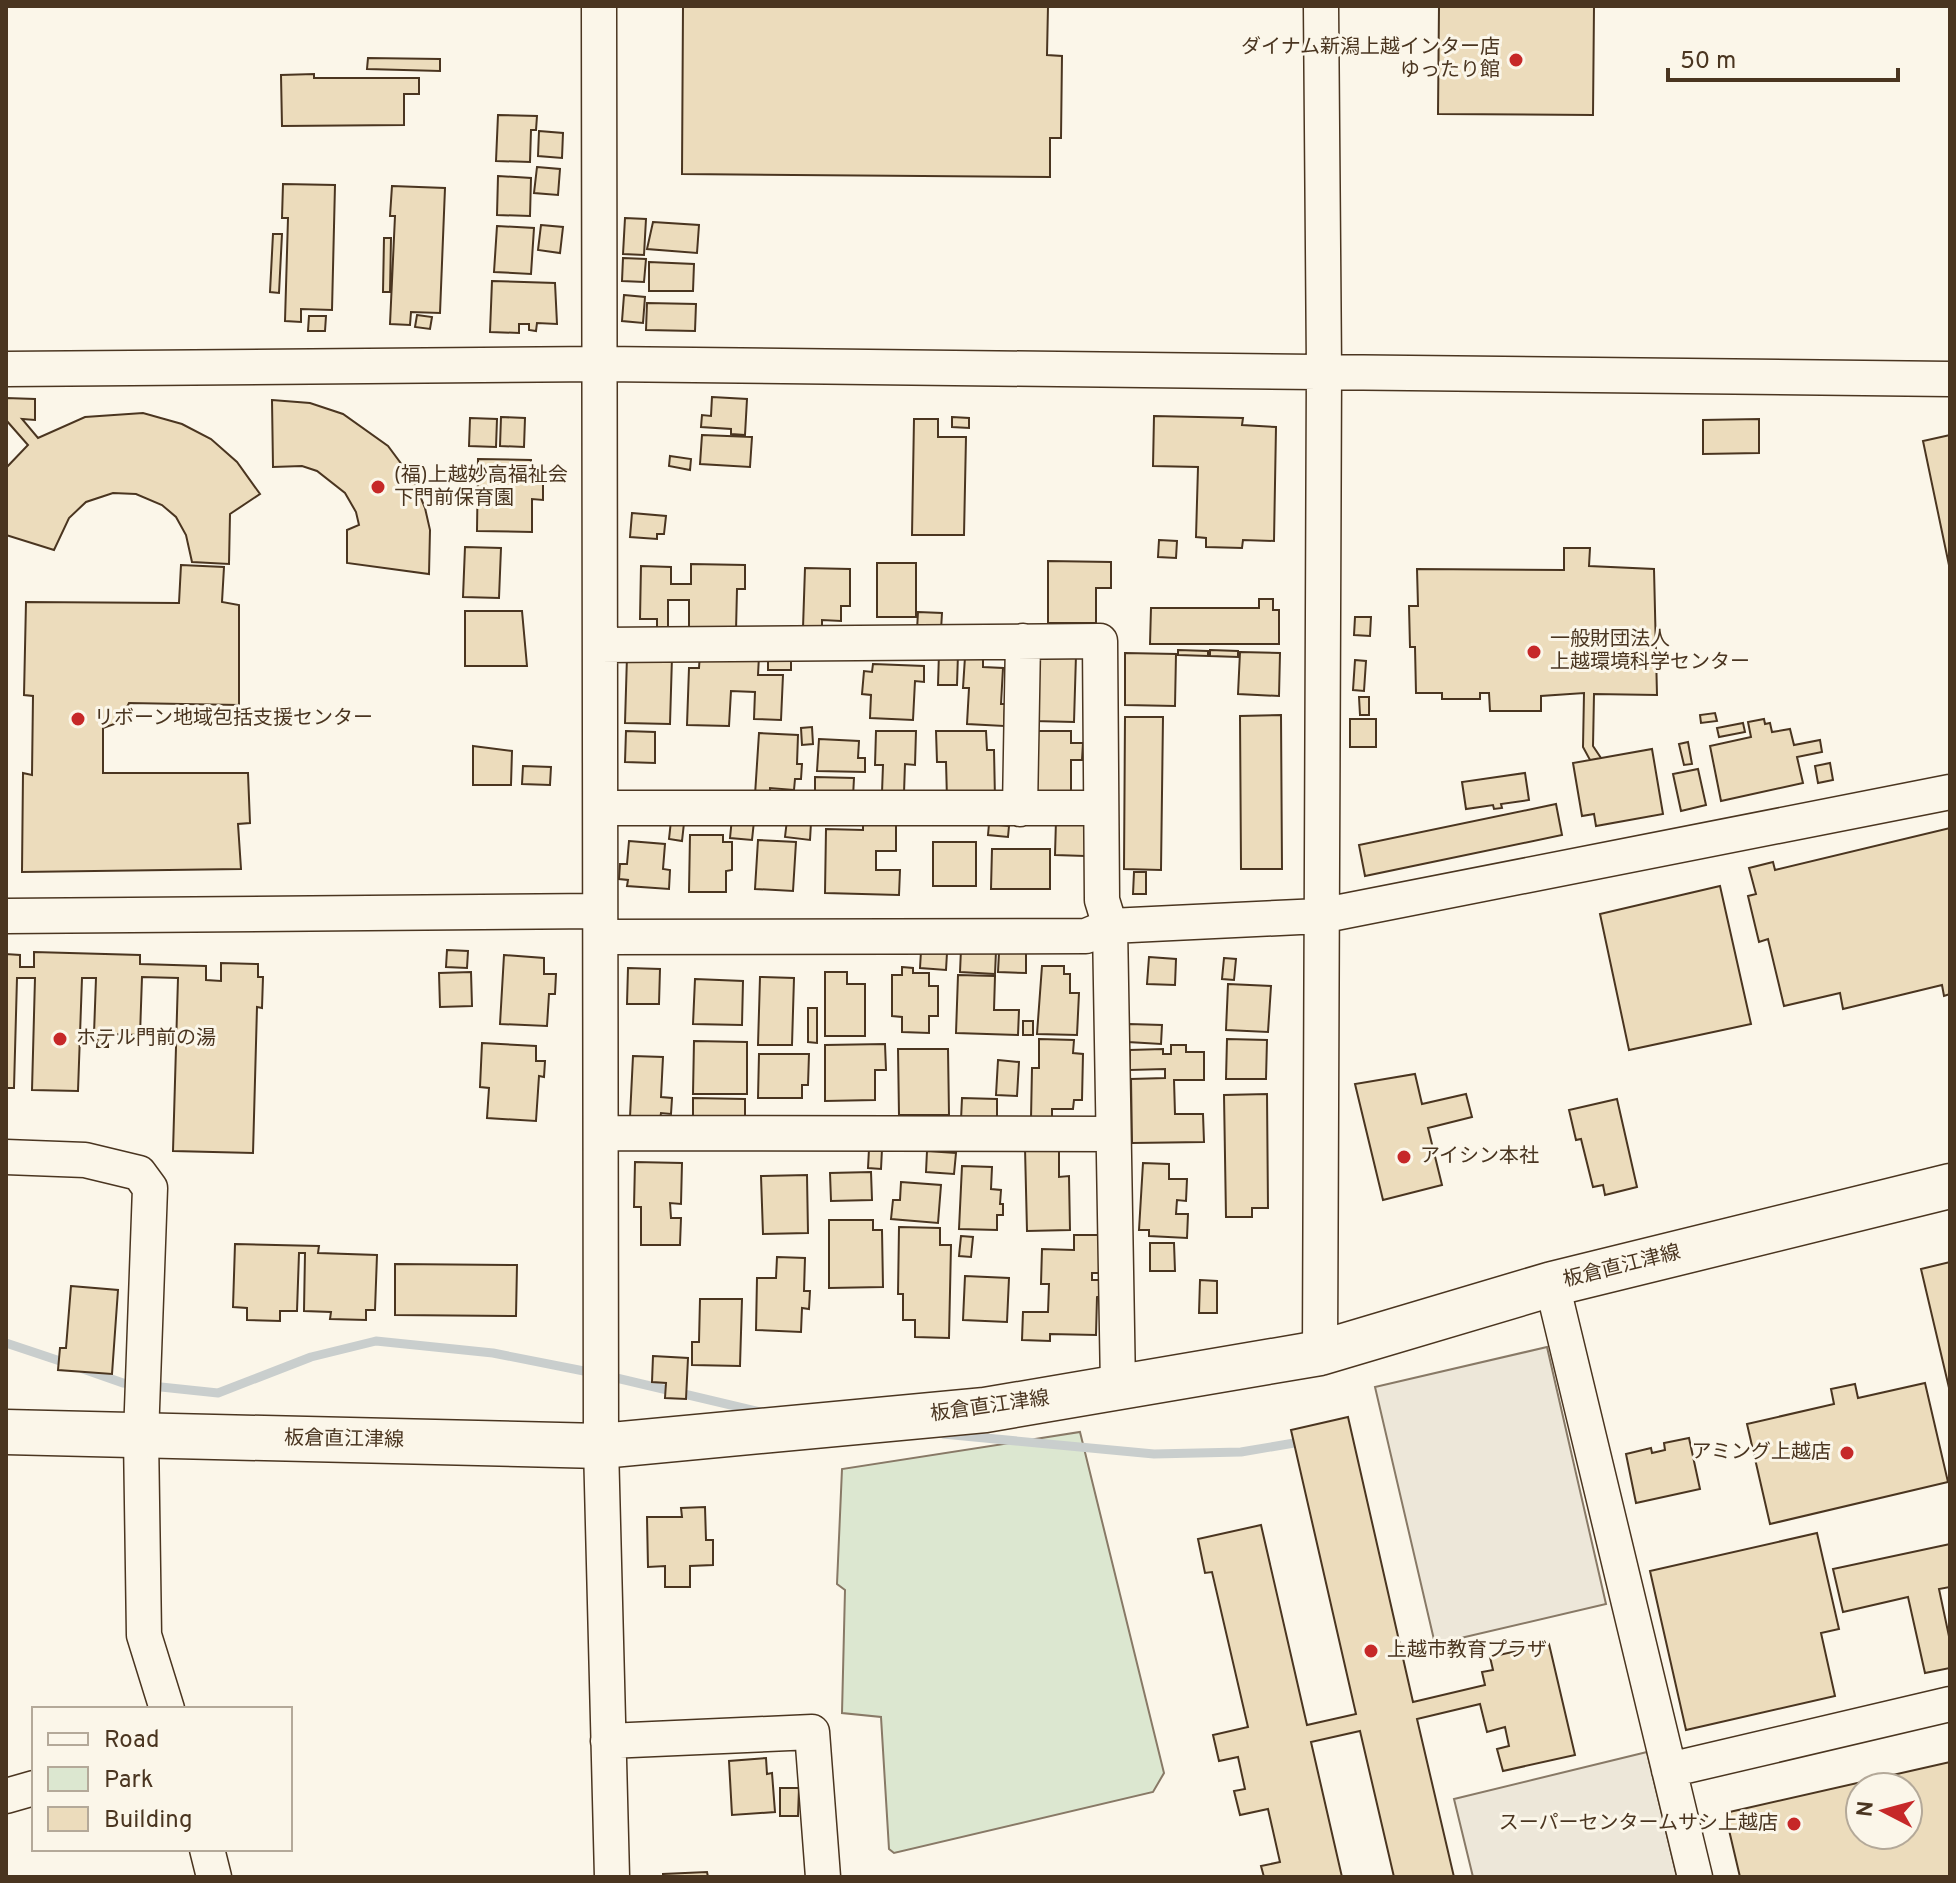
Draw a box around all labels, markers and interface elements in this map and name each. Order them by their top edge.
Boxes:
scale bar [1668,32,1898,82]
place label: ダイナム新潟上越インター店 ゆったり館 [1241,35,1500,84]
text: 50 m [1680,47,1736,77]
marker: ダイナム新潟上越インター店 ゆったり館 [1507,51,1525,69]
place label: (福)上越妙高福祉会 下門前保育園 [394,463,568,512]
marker: (福)上越妙高福祉会 下門前保育園 [369,478,387,496]
place label: 一般財団法人 上越環境科学センター [1550,627,1750,676]
marker: 一般財団法人 上越環境科学センター [1525,643,1543,661]
place label: リボーン地域包括支援センター [94,706,373,732]
marker: リボーン地域包括支援センター [69,710,87,728]
place label: ホテル門前の湯 [76,1026,216,1052]
marker: ホテル門前の湯 [51,1030,69,1048]
place label: アイシン本社 [1420,1144,1539,1170]
marker: アイシン本社 [1395,1148,1413,1166]
street label: 板倉直江津線 [1561,1240,1683,1294]
street label: 板倉直江津線 [929,1386,1051,1428]
street label: 板倉直江津線 [284,1426,404,1454]
place label: アミング上越店 [1691,1440,1831,1466]
marker: アミング上越店 [1838,1444,1856,1462]
place label: 上越市教育プラザ [1387,1638,1547,1664]
marker: 上越市教育プラザ [1362,1642,1380,1660]
legend [32,1707,292,1851]
text: Road [104,1726,160,1756]
text: Park [104,1766,154,1796]
north arrow [1844,1771,1924,1851]
text: N [1852,1800,1881,1818]
text: Building [104,1806,193,1836]
place label: スーパーセンタームサシ上越店 [1499,1811,1778,1837]
marker: スーパーセンタームサシ上越店 [1785,1815,1803,1833]

